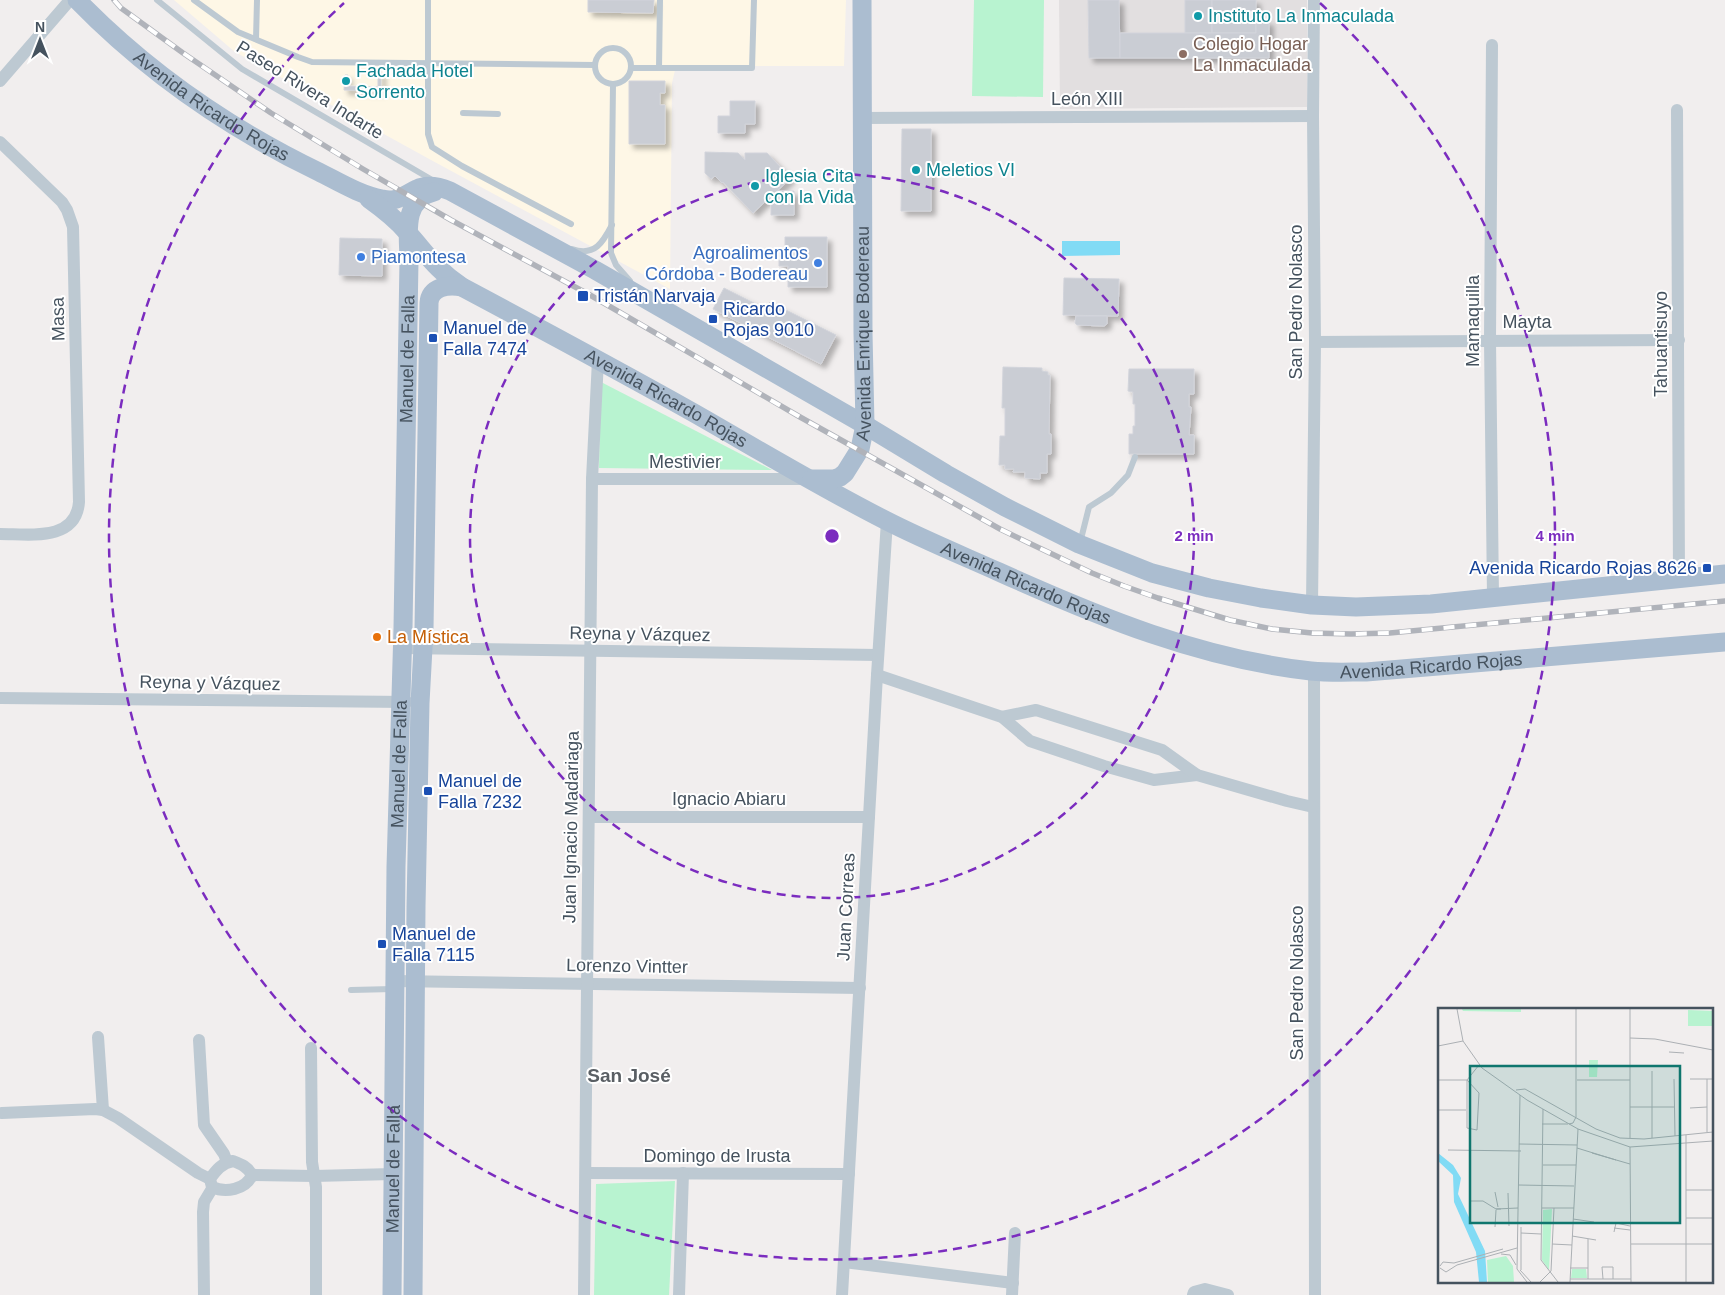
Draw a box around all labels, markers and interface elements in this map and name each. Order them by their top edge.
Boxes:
place label: Instituto La Inmaculada [1208,6,1395,26]
marker: Instituto La Inmaculada [1192,10,1204,22]
north arrow [15,15,65,65]
text: N [35,19,45,35]
place label: Colegio Hogar La Inmaculada [1193,34,1312,75]
street label: Paseo Rivera Indarte [233,37,387,143]
street label: Avenida Ricardo Rojas [130,47,293,165]
marker: Colegio Hogar La Inmaculada [1177,48,1189,60]
place label: Fachada Hotel Sorrento [356,61,473,102]
marker: Fachada Hotel Sorrento [340,75,352,87]
street label: León XIII [1051,89,1123,109]
place label: Meletios VI [926,160,1015,180]
marker: Meletios VI [910,164,922,176]
place label: Iglesia Cita con la Vida [765,166,855,207]
marker: Iglesia Cita con la Vida [749,180,761,192]
street label: San Pedro Nolasco [1286,224,1306,380]
street label: Avenida Enrique Bodereau [852,226,875,443]
place label: Agroalimentos Córdoba - Bodereau [645,243,808,284]
place label: Piamontesa [371,247,467,267]
marker: Piamontesa [355,251,367,263]
marker: Agroalimentos Córdoba - Bodereau [812,257,824,269]
street label: Mamaquilla [1463,274,1483,367]
place label: Tristán Narvaja [594,286,716,306]
marker: Tristán Narvaja [576,289,590,303]
street label: Tahuantisuyo [1651,291,1671,397]
street label: Manuel de Falla [396,294,418,423]
street label: Masa [48,296,68,341]
place label: Ricardo Rojas 9010 [723,299,814,340]
street label: Mayta [1502,312,1552,332]
marker: Ricardo Rojas 9010 [707,313,719,325]
place label: Manuel de Falla 7474 [443,318,527,359]
marker: Manuel de Falla 7474 [427,332,439,344]
street label: Avenida Ricardo Rojas [581,345,751,452]
street label: Mestivier [649,452,721,472]
centre of rings [823,527,841,545]
text: 2 min [1174,527,1214,544]
text: 4 min [1535,527,1575,544]
street label: Avenida Ricardo Rojas [938,538,1114,628]
place label: Avenida Ricardo Rojas 8626 [1469,558,1697,578]
marker: Avenida Ricardo Rojas 8626 [1701,562,1713,574]
street label: Reyna y Vázquez [569,623,711,645]
place label: La Mística [387,627,470,647]
marker: La Mística [371,631,383,643]
street label: Avenida Ricardo Rojas [1340,649,1523,682]
street label: Reyna y Vázquez [139,672,281,694]
street label: Manuel de Falla [387,699,411,828]
street label: Juan Ignacio Madariaga [559,730,583,923]
place label: Manuel de Falla 7232 [438,771,522,812]
marker: Manuel de Falla 7232 [422,785,434,797]
street label: Ignacio Abiaru [672,789,786,809]
street label: Juan Correas [833,853,859,961]
street label: San Pedro Nolasco [1287,905,1307,1061]
place label: Manuel de Falla 7115 [392,924,476,965]
marker: Manuel de Falla 7115 [376,938,388,950]
street label: Lorenzo Vintter [566,955,688,977]
inset map [1438,1008,1712,1282]
district label: San José [587,1065,671,1086]
street label: Manuel de Falla [383,1104,404,1233]
street label: Domingo de Irusta [643,1146,792,1166]

